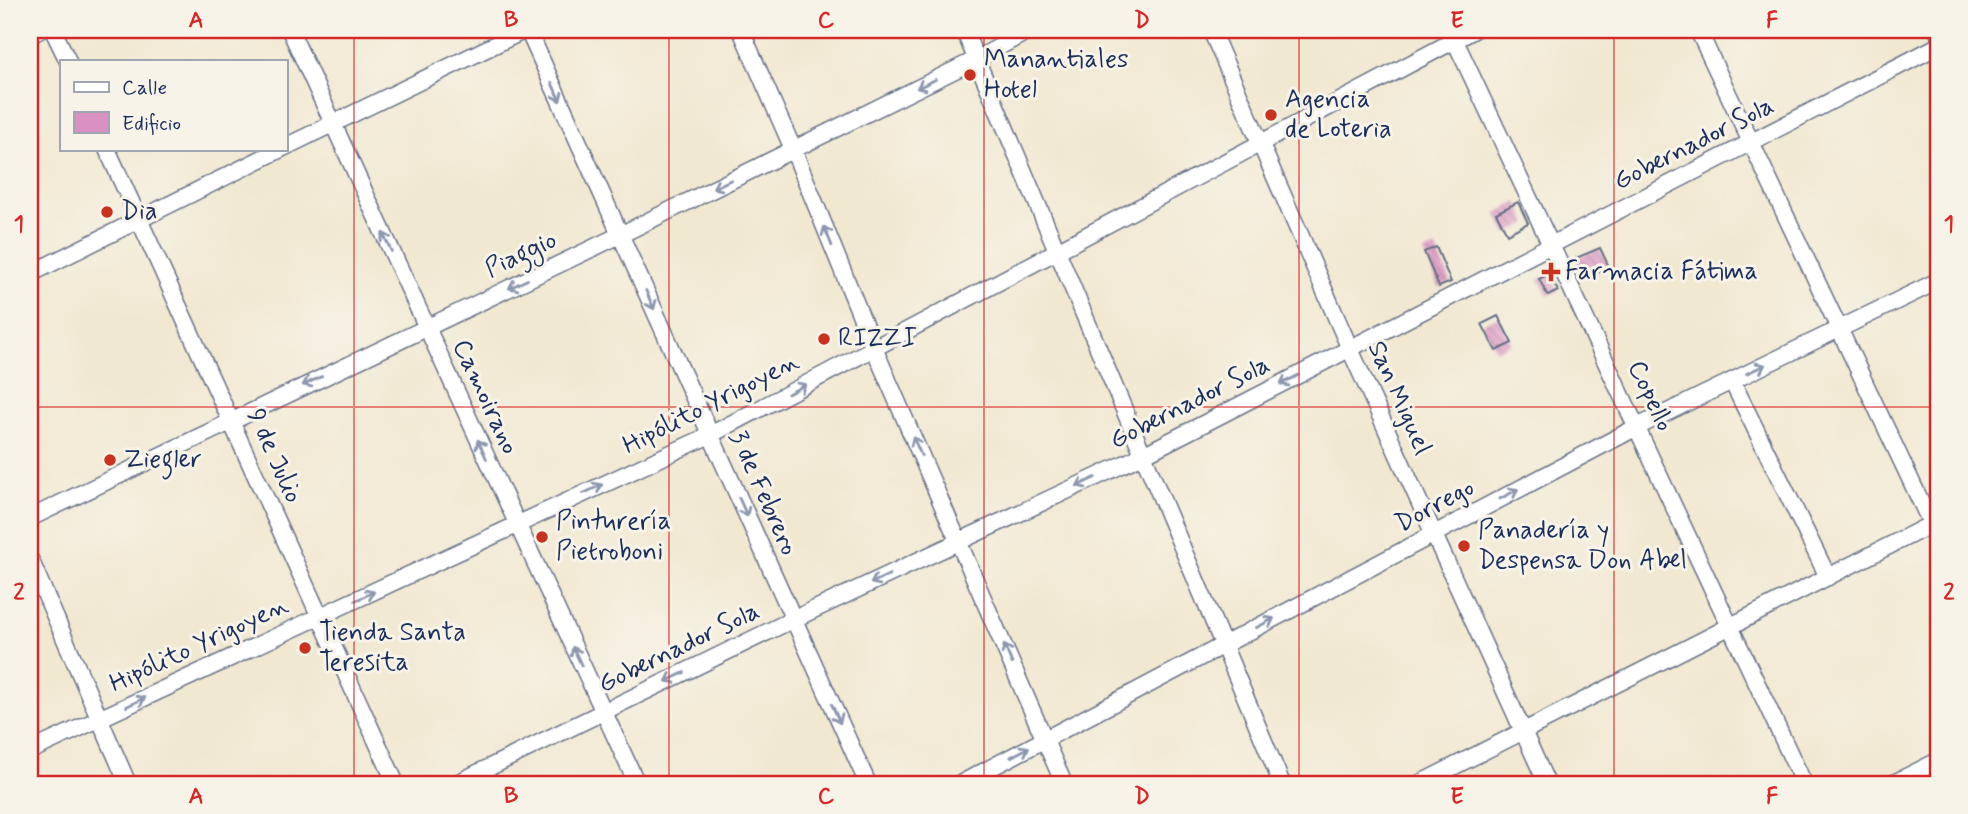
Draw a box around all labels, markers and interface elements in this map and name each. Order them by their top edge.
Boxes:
text: A [188,6,204,36]
text: B [504,6,519,36]
text: C [818,6,835,36]
text: D [1134,6,1150,36]
text: E [1450,6,1464,36]
text: F [1766,6,1778,36]
place label: Manantiales Hotel [984,43,1129,107]
legend [60,60,287,150]
marker: Manantiales Hotel [962,67,978,83]
text: Calle [122,74,167,102]
one-way arrow [916,77,937,91]
one-way arrow [550,81,563,102]
place label: Agencia de Loteria [1285,83,1392,147]
street label: Gobernador Sola [1608,89,1780,199]
marker: Agencia de Loteria [1263,107,1279,123]
text: Edificio [122,110,181,138]
one-way arrow [712,178,733,192]
place label: Dia [121,195,158,229]
marker: Dia [99,204,115,220]
text: 1 [14,210,24,240]
text: 1 [1944,210,1954,240]
street label: Piaggio [480,224,564,289]
one-way arrow [821,226,834,247]
one-way arrow [380,232,394,253]
place label: Farmacia Fátima [1565,255,1758,289]
marker: Farmacia Fátima [1543,264,1559,280]
one-way arrow [508,277,529,291]
one-way arrow [644,288,657,310]
place label: RIZZI [838,322,917,356]
marker: RIZZI [816,331,832,347]
street label: Camoirano [444,334,526,460]
street label: San Miguel [1359,336,1439,460]
street label: Hipólito Yrigoyen [617,345,805,463]
street label: Gobernador Sola [1104,348,1276,458]
street label: Copello [1619,355,1681,437]
one-way arrow [1745,362,1766,376]
one-way arrow [1280,373,1300,387]
one-way arrow [302,375,323,389]
one-way arrow [786,382,807,395]
street label: 9 de Julio [238,404,310,508]
street label: 3 de Febrero [720,425,806,561]
one-way arrow [910,435,923,457]
one-way arrow [475,439,488,460]
place label: Ziegler [124,443,202,480]
marker: Ziegler [102,452,118,468]
street label: Dorrego [1390,471,1480,541]
one-way arrow [1076,476,1097,489]
one-way arrow [582,482,603,496]
one-way arrow [1498,487,1519,501]
one-way arrow [737,496,750,517]
place label: Pinturería Pietroboni [556,505,671,569]
place label: Panadería y Despensa Don Abel [1478,514,1687,578]
marker: Pinturería Pietroboni [534,529,550,545]
marker: Panadería y Despensa Don Abel [1456,538,1472,554]
one-way arrow [870,572,891,586]
text: 2 [13,578,25,608]
text: 2 [1943,578,1955,608]
one-way arrow [354,588,375,602]
street label: Hipólito Yrigoyen [104,589,294,701]
street label: Gobernador Sola [593,594,765,702]
place label: Tienda Santa Teresita [319,616,466,680]
one-way arrow [1254,616,1274,630]
marker: Tienda Santa Teresita [297,640,313,656]
one-way arrow [1001,644,1014,665]
one-way arrow [570,646,584,667]
one-way arrow [665,671,686,684]
one-way arrow [125,695,146,708]
one-way arrow [830,703,843,725]
one-way arrow [1009,745,1030,759]
text: A [188,782,204,812]
text: B [504,782,519,812]
text: C [818,782,835,812]
text: D [1134,782,1150,812]
text: E [1450,782,1464,812]
text: F [1766,782,1778,812]

